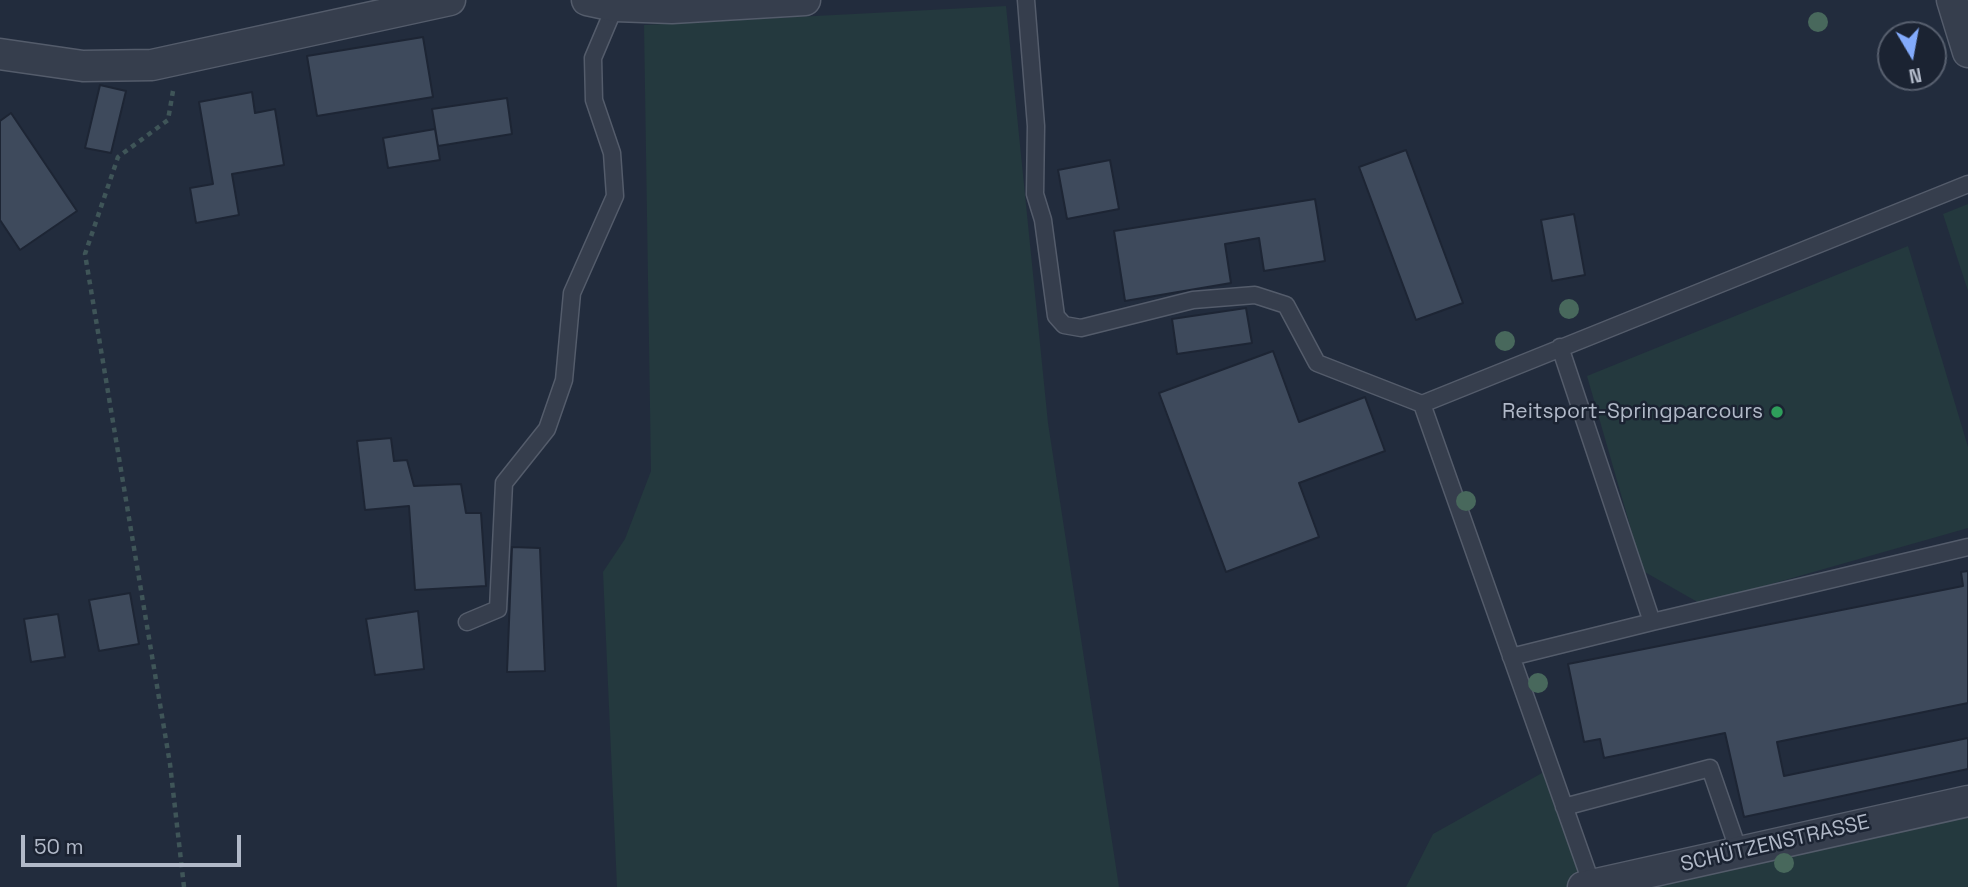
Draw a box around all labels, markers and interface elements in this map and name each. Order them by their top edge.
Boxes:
north arrow [1877,21,1947,91]
text: N [1907,62,1924,89]
place label: Reitsport-Springparcours [1502,399,1763,425]
marker: Reitsport-Springparcours [1769,404,1785,420]
street label: SCHÜTZENSTRASSE [1678,810,1872,878]
scale bar [24,820,245,864]
text: 50 m [34,833,84,860]

